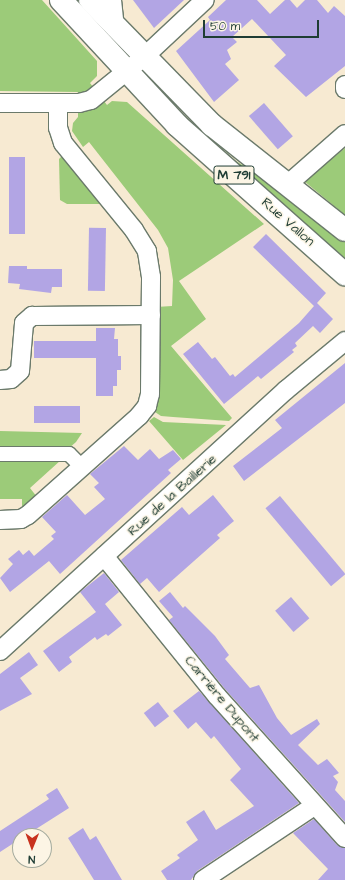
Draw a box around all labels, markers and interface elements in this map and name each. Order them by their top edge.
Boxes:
scale bar [205,12,321,38]
text: 50 m [210,18,240,35]
road number: M 791 [213,164,255,186]
street label: Rue Vallon [258,194,318,250]
street label: Rue de la Baillerie [124,451,220,539]
street label: Carrière Dupont [181,652,263,746]
north arrow [12,828,52,868]
text: N [28,852,35,867]

